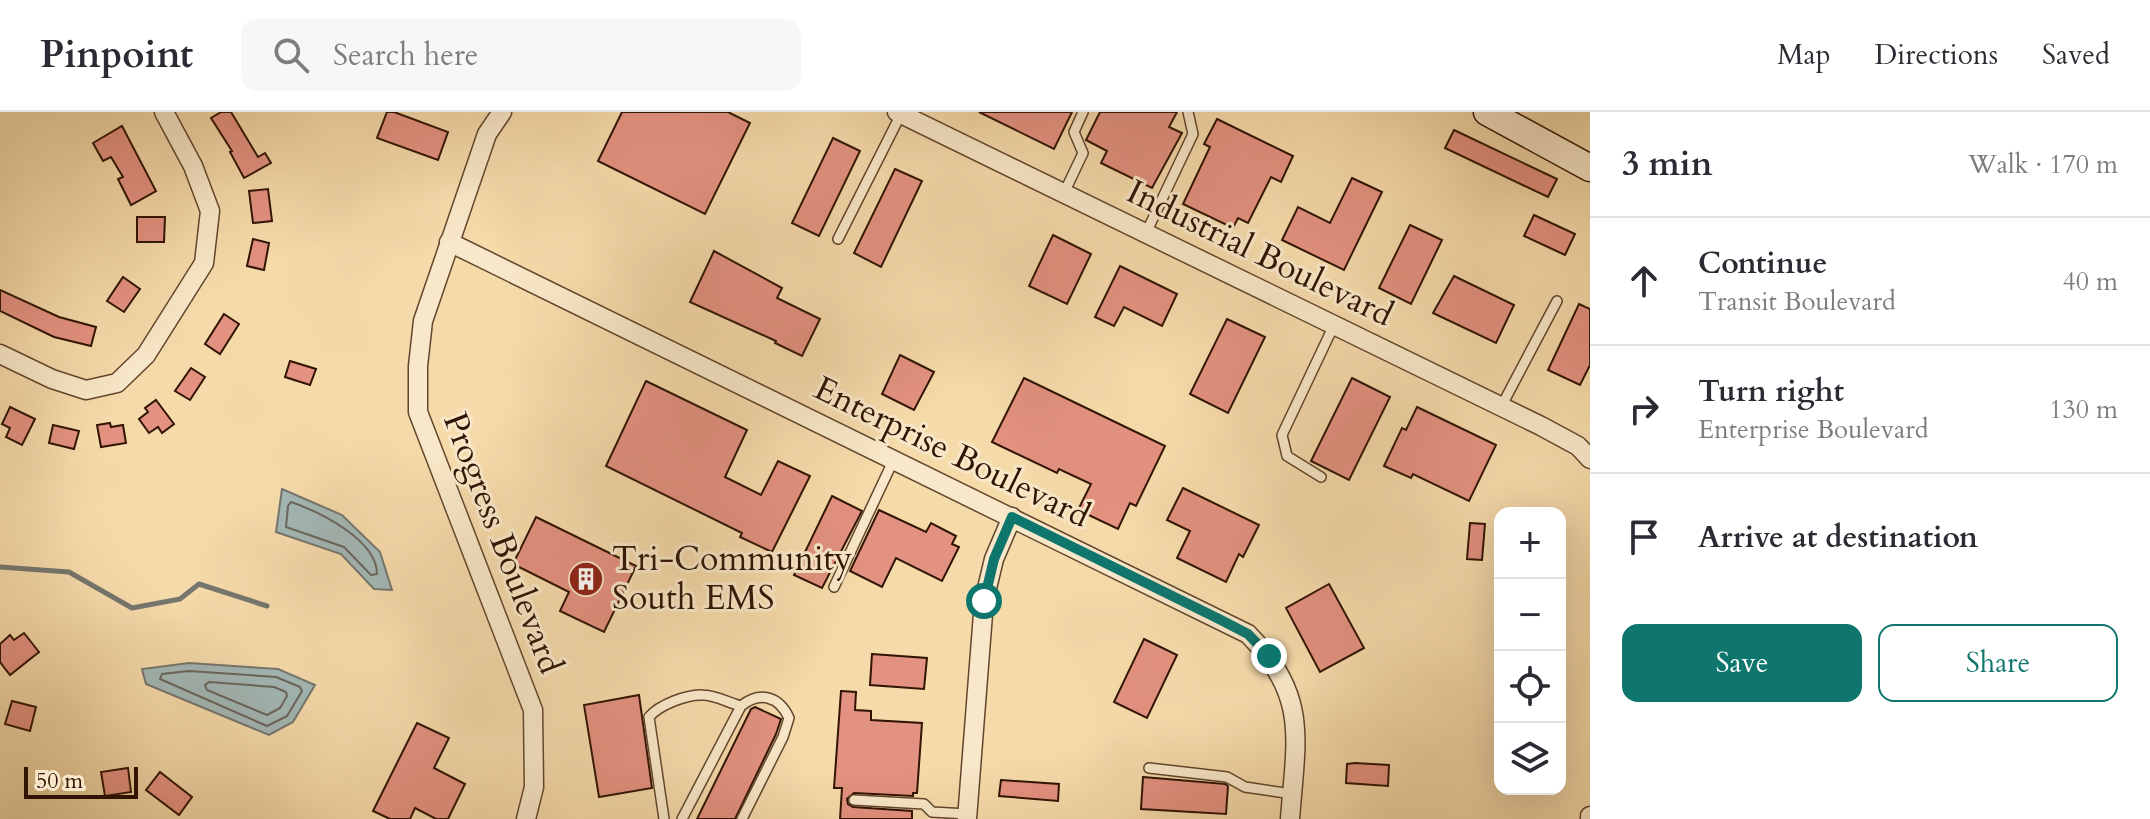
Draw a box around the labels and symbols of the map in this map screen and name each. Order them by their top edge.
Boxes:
street label: Industrial Boulevard [1119,169,1401,337]
street label: Enterprise Boulevard [806,365,1098,539]
street label: Progress Boulevard [432,406,574,680]
place label: Tri-Community South EMS [612,536,852,621]
building icon: Tri-Community South EMS [567,560,605,598]
route start [966,583,1002,619]
route end [1251,638,1287,674]
scale bar [24,763,138,799]

